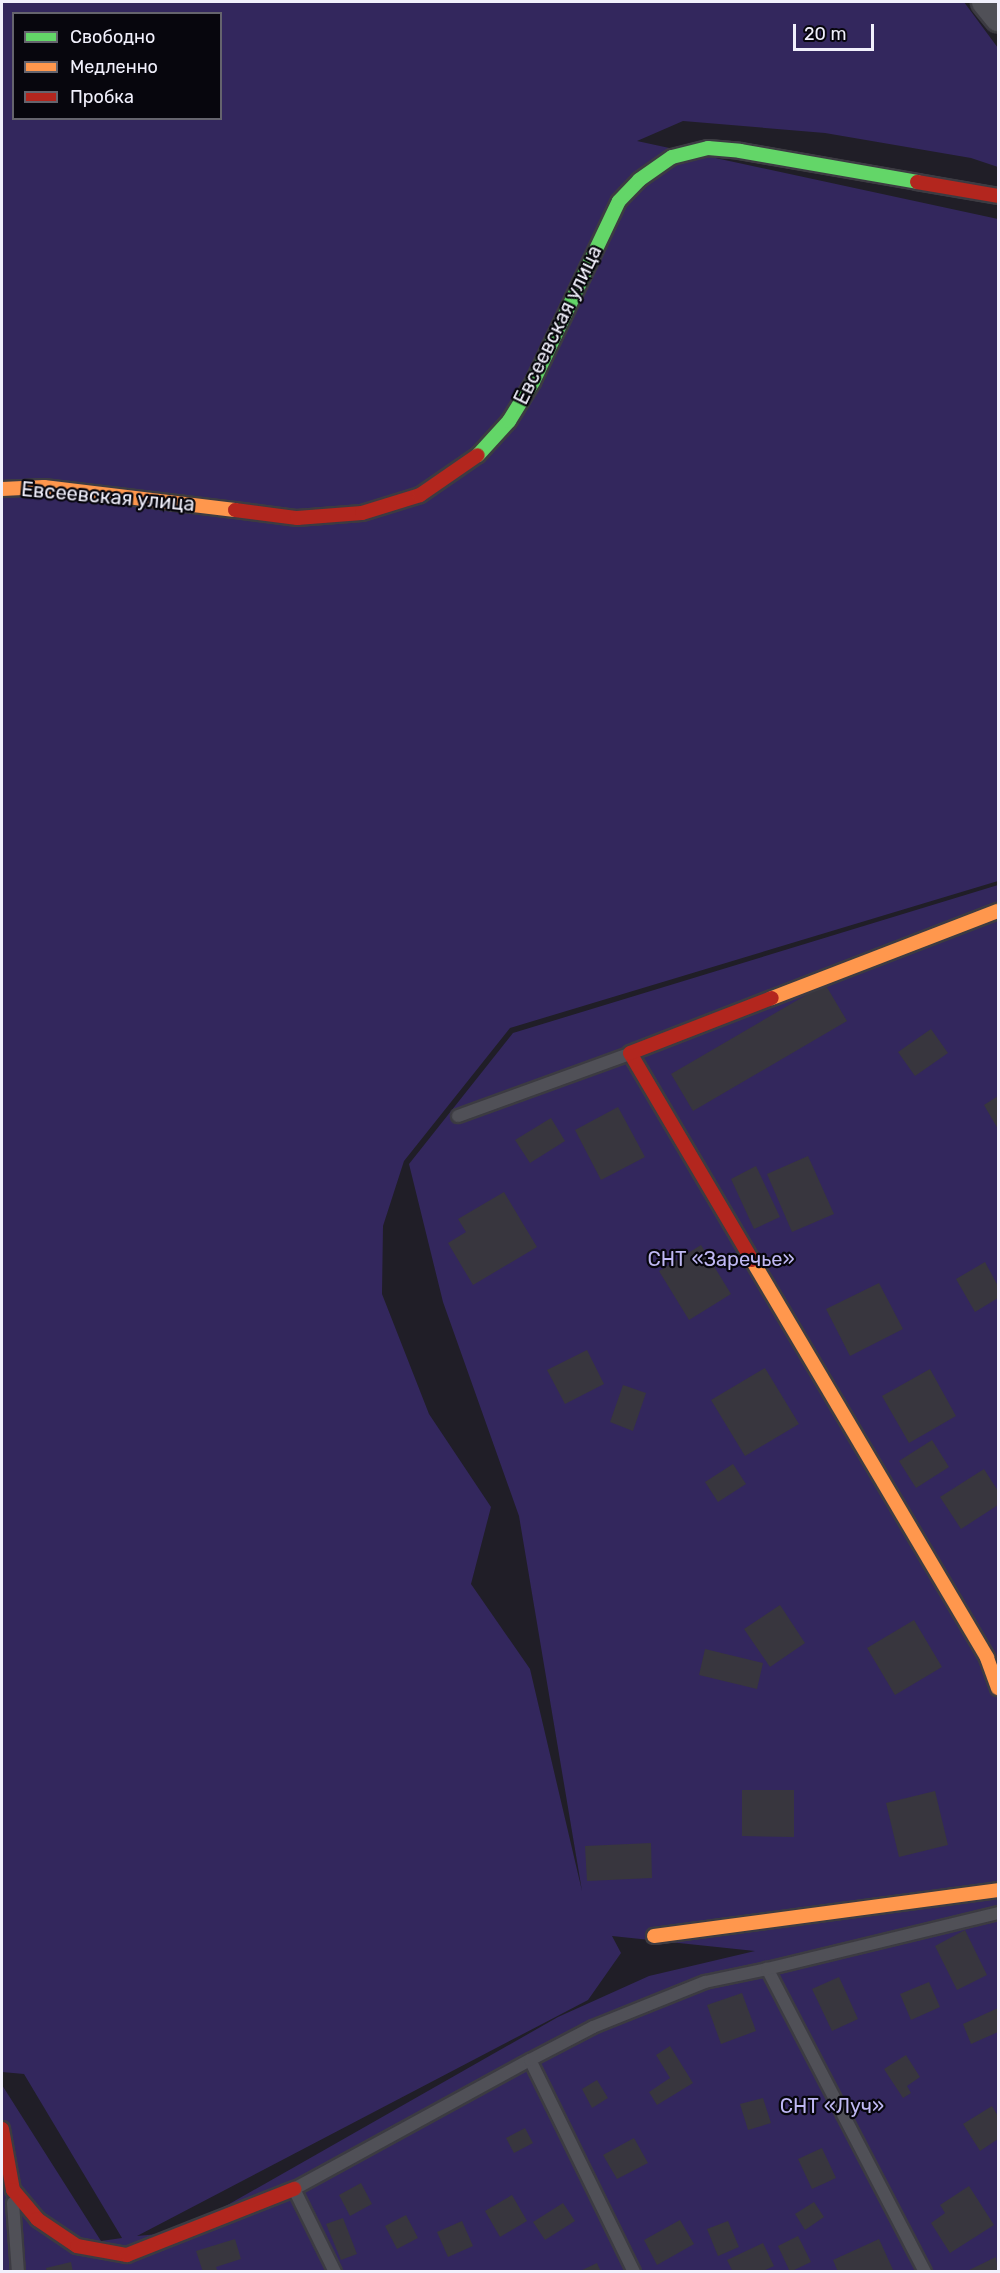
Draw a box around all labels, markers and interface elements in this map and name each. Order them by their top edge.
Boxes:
legend [12,12,222,120]
scale bar [796,12,877,50]
text: 20 m [804,23,846,45]
text: Свободно [70,26,155,48]
text: Медленно [70,56,158,78]
text: Пробка [70,86,134,108]
street label: Евсеевская улица [509,241,607,409]
street label: Евсеевская улица [20,477,196,517]
park label: СНТ «Заречье» [647,1247,795,1271]
park label: СНТ «Луч» [780,2094,884,2118]

